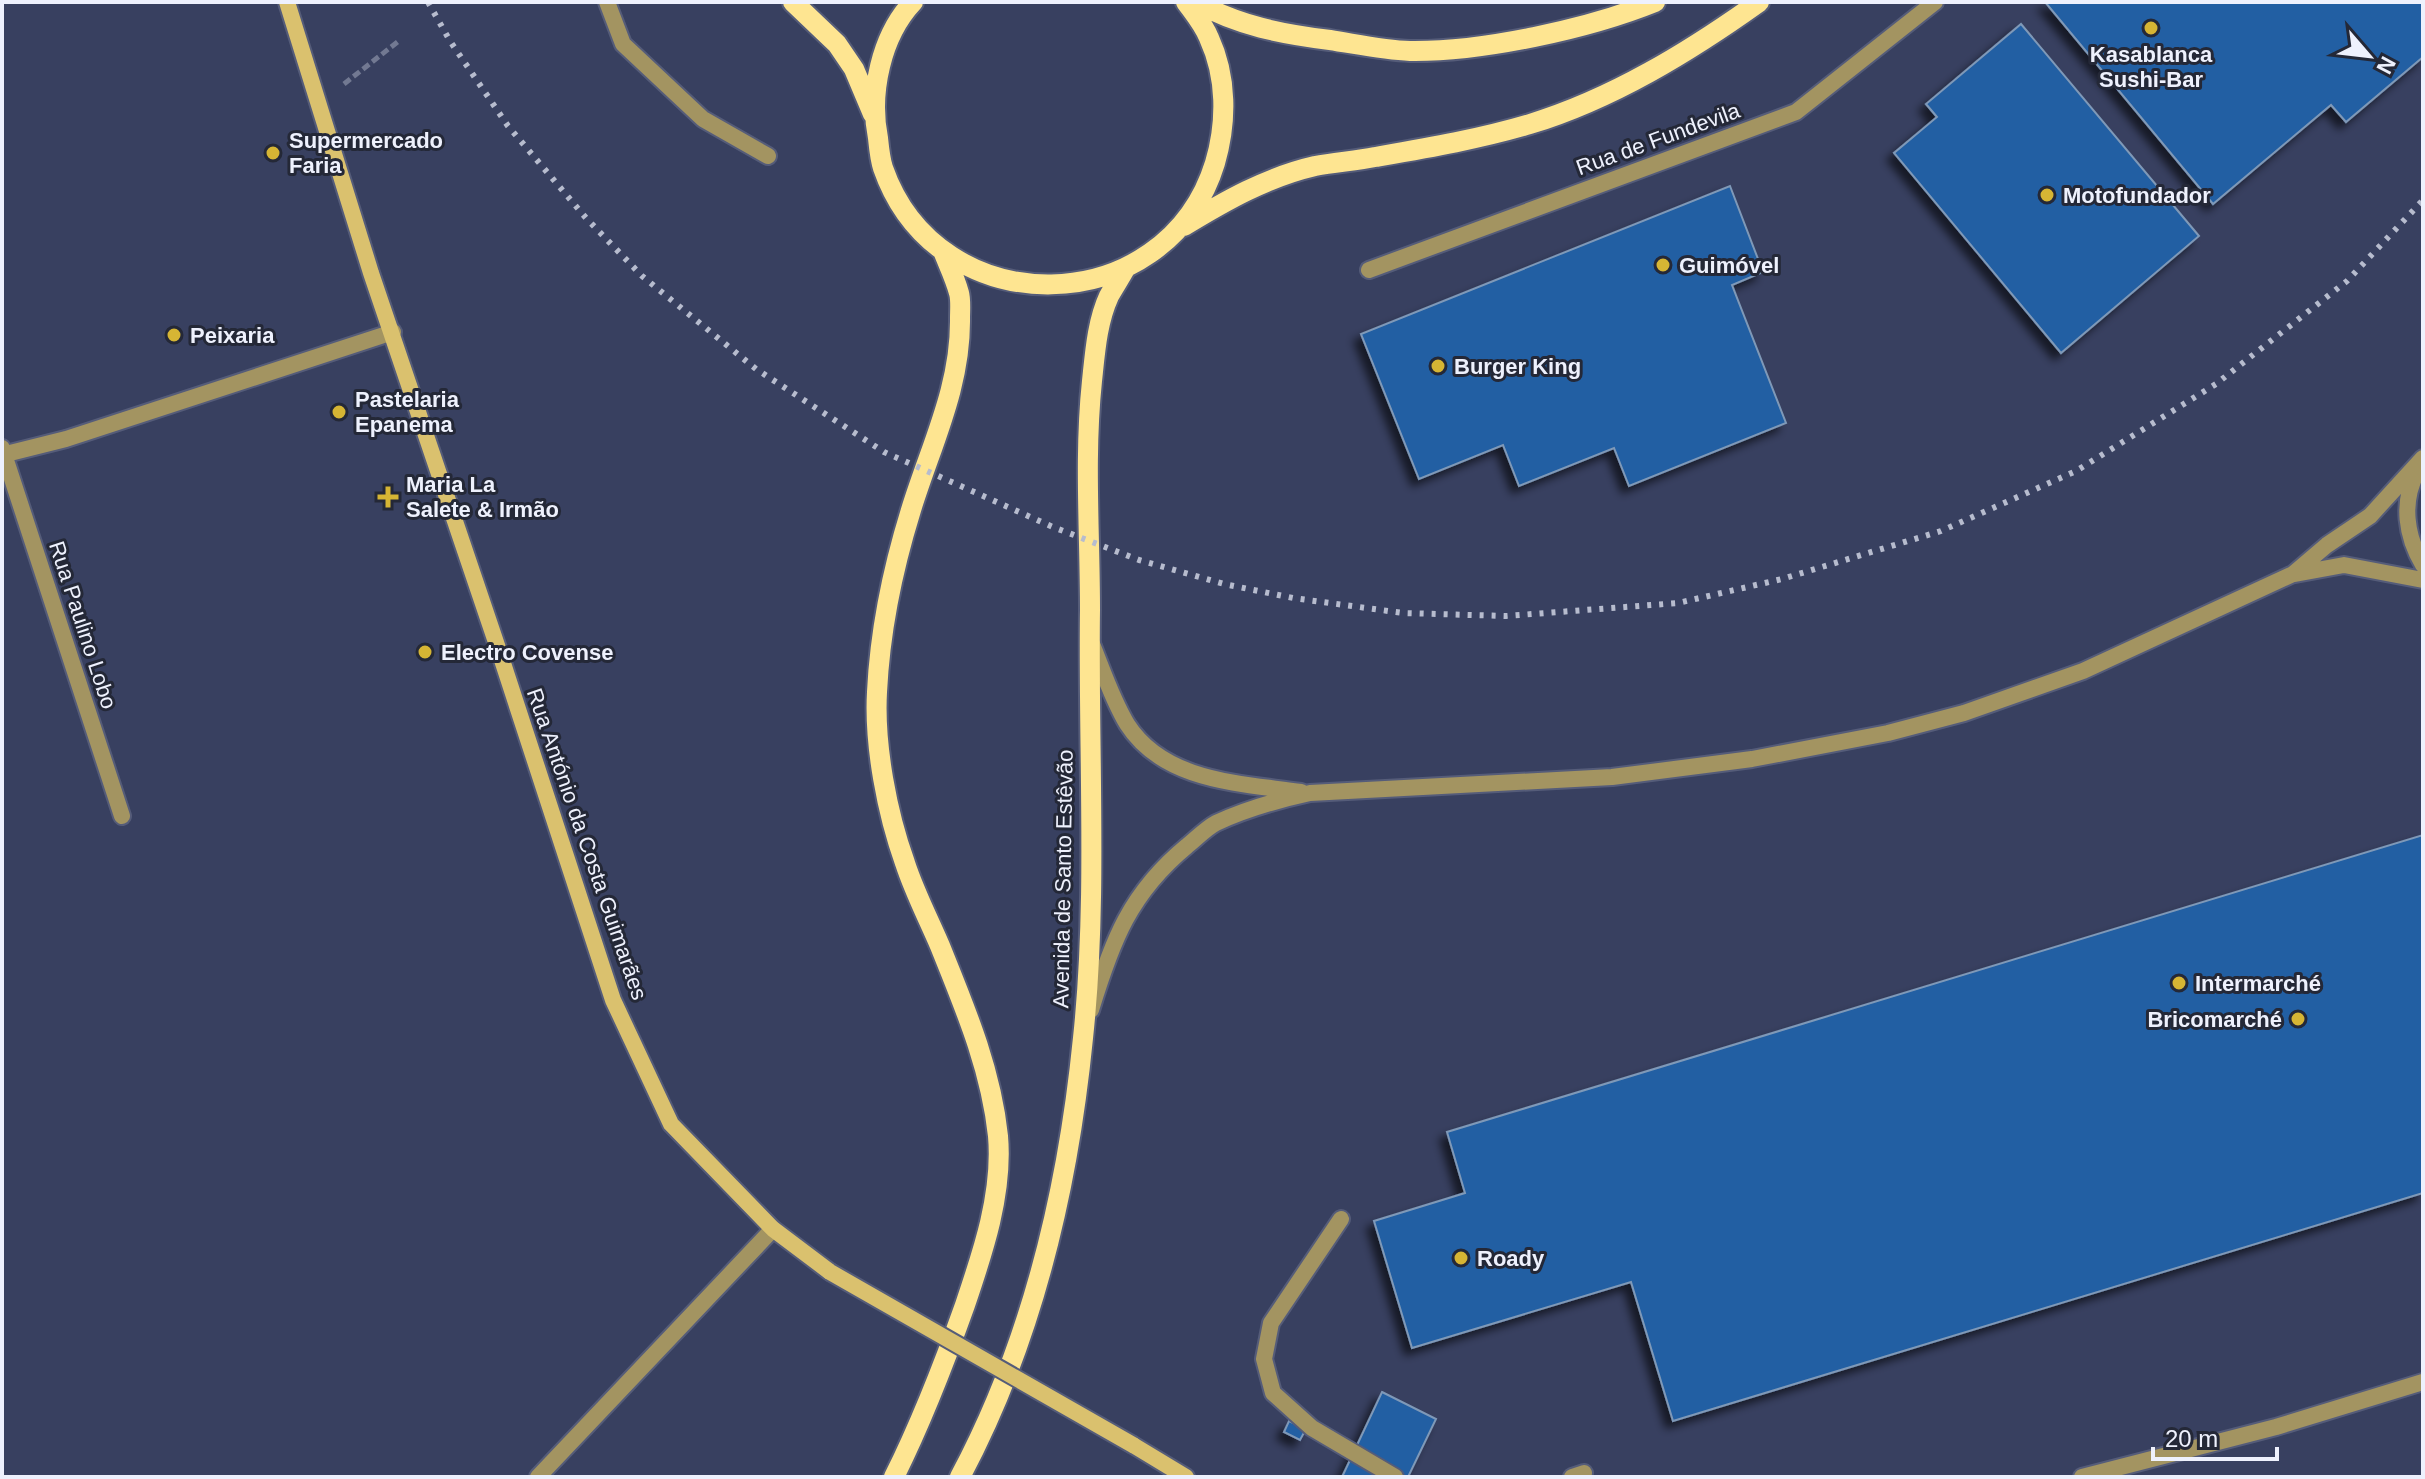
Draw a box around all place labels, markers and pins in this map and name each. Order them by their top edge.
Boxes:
marker: Kasablanca Sushi-Bar [2142,19,2160,37]
place label: Kasablanca Sushi-Bar [2090,42,2213,92]
place label: Supermercado Faria [289,128,443,178]
marker: Supermercado Faria [264,144,282,162]
place label: Motofundador [2063,183,2211,208]
marker: Motofundador [2038,186,2056,204]
place label: Guimóvel [1679,253,1779,278]
marker: Guimóvel [1654,256,1672,274]
place label: Peixaria [190,323,275,348]
marker: Peixaria [165,326,183,344]
place label: Burger King [1454,354,1581,379]
marker: Burger King [1429,357,1447,375]
place label: Pastelaria Epanema [355,387,460,437]
marker: Pastelaria Epanema [330,403,348,421]
place label: Maria La Salete & Irmão [406,472,559,522]
marker: Maria La Salete & Irmão [377,486,399,508]
place label: Electro Covense [441,640,613,665]
marker: Electro Covense [416,643,434,661]
place label: Intermarché [2195,971,2321,996]
marker: Intermarché [2170,974,2188,992]
place label: Bricomarché [2147,1007,2282,1032]
marker: Bricomarché [2289,1010,2307,1028]
place label: Roady [1477,1246,1545,1271]
marker: Roady [1452,1249,1470,1267]

